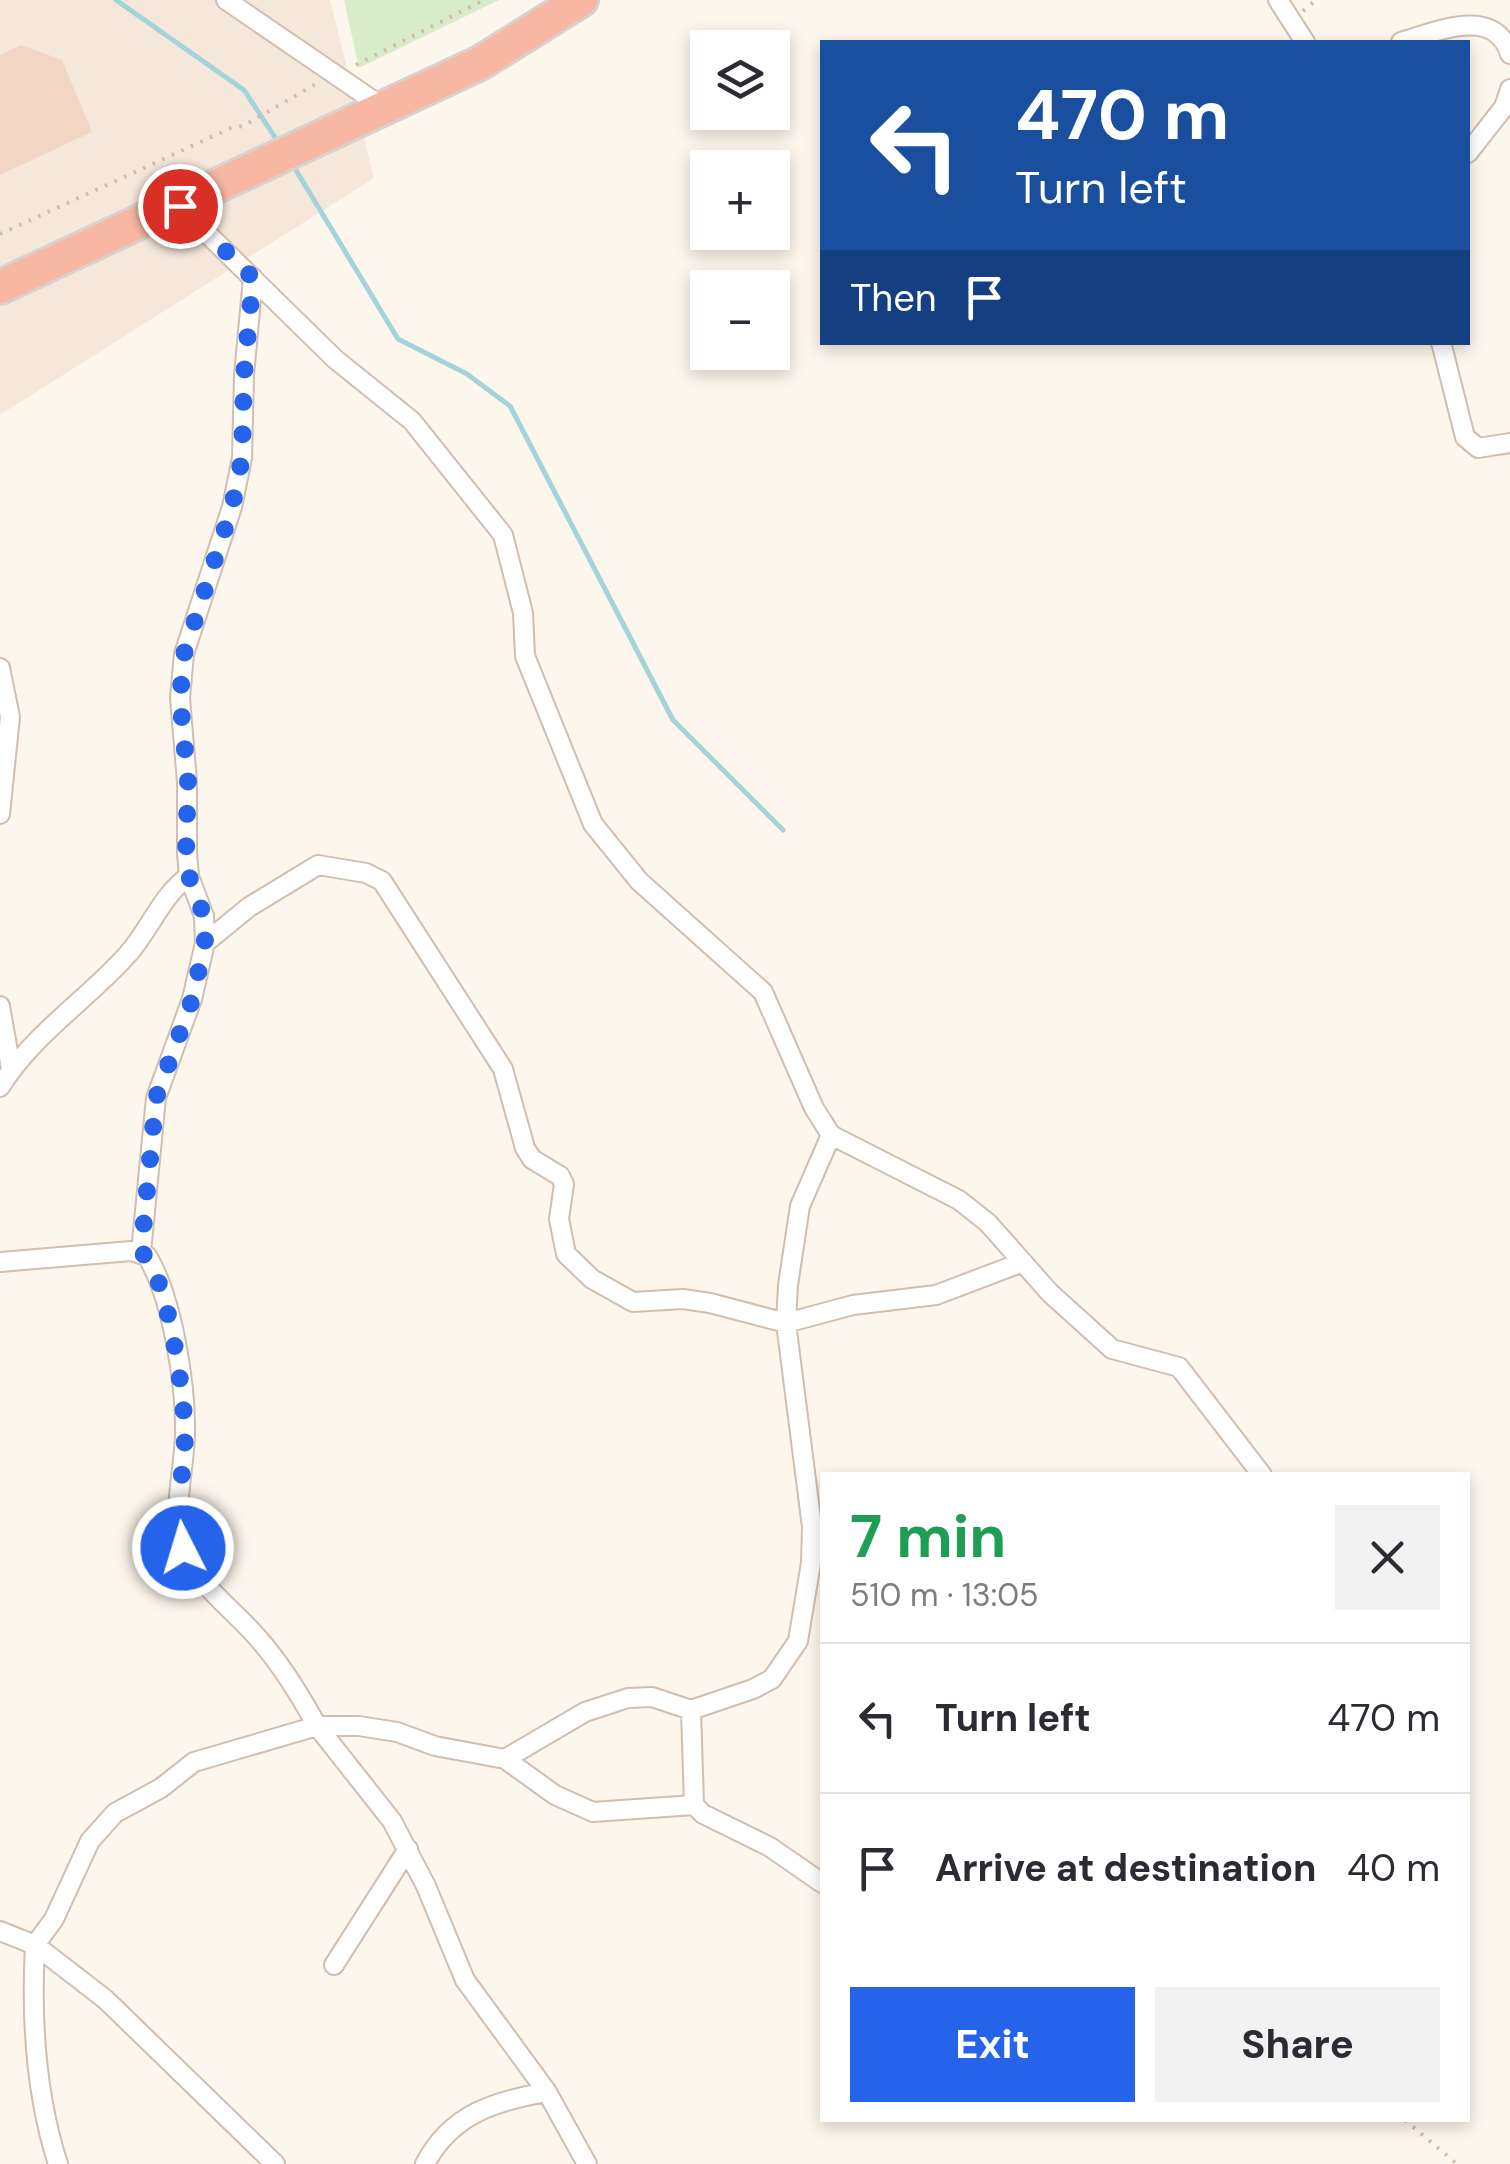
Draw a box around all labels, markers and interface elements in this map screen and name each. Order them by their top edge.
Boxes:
map controls [690,30,790,370]
button: layers [690,30,790,130]
text: 470 m [1015,70,1229,161]
icon: left [850,80,980,210]
button: + [690,150,790,250]
text: Turn left [1015,158,1187,217]
pin [138,164,223,249]
icon: arrive [153,179,208,234]
button: − [690,270,790,370]
icon: arrive [957,270,1012,325]
text: Then [850,273,937,323]
position arrow [131,1496,235,1600]
text: 7 min [850,1497,1006,1576]
button: close [1335,1505,1440,1610]
text: 510 m · 13:05 [850,1574,1039,1616]
icon: left [850,1691,905,1746]
text: Turn left [935,1693,1091,1743]
text: 470 m [1327,1693,1440,1743]
icon: arrive [850,1841,905,1896]
text: Arrive at destination [935,1843,1317,1893]
text: 40 m [1347,1843,1440,1893]
button: Exit [850,1987,1135,2102]
button: Share [1155,1987,1440,2102]

